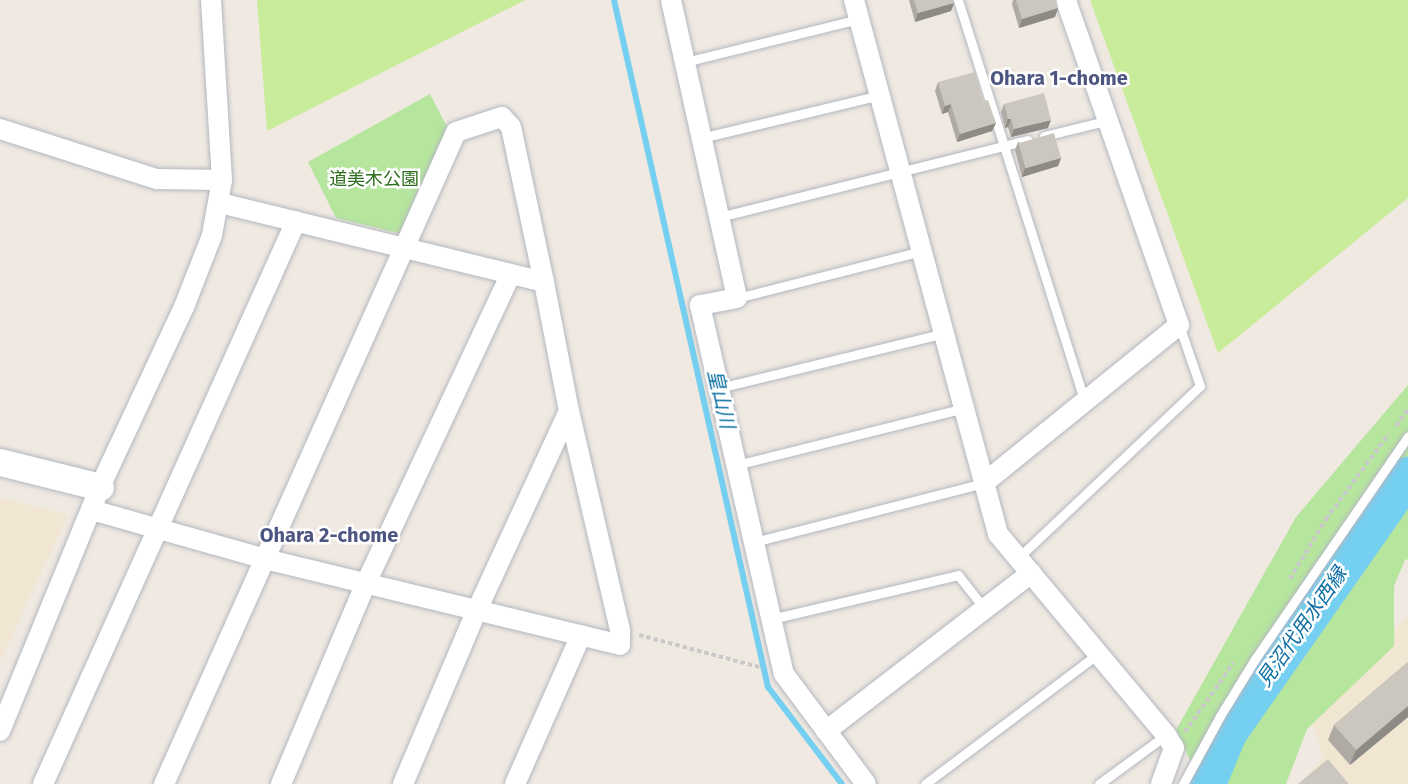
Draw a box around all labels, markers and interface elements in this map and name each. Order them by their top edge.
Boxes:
district label: Ohara 1-chome [990,66,1128,90]
park label: 道美木公園 [329,168,419,190]
water label: 皇山川 [703,367,739,431]
district label: Ohara 2-chome [260,523,398,547]
water label: 見沼代用水西縁 [1252,563,1352,691]

